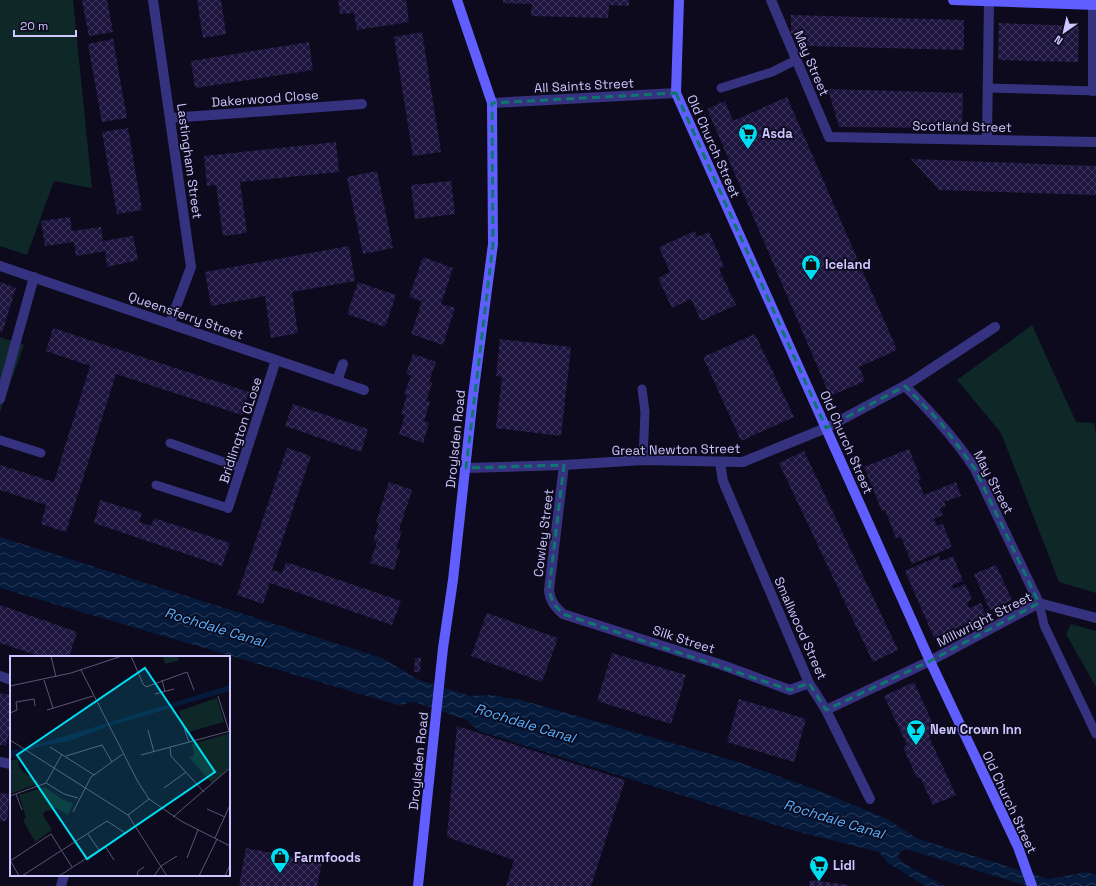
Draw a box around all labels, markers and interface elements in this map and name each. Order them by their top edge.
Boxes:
scale bar [14,12,76,38]
north arrow [1044,12,1084,52]
text: 20 m [20,18,48,34]
street label: May Street [790,28,833,99]
text: N [1051,32,1065,48]
street label: All Saints Street [534,74,635,97]
street label: Dakerwood Close [211,86,319,111]
street label: Old Church Street [683,92,744,200]
street label: Lastingham Street [173,102,206,220]
street label: Scotland Street [912,117,1012,136]
supermarket icon: Asda [737,122,759,150]
place label: Asda [762,125,793,142]
shop icon: Iceland [800,253,822,281]
place label: Iceland [825,256,871,273]
street label: Queensferry Street [126,288,246,343]
street label: Bridlington CLose [215,375,266,485]
street label: Old Church Street [816,388,877,496]
street label: Droylsden Road [442,389,469,489]
street label: Great Newton Street [611,440,741,459]
street label: May Street [970,448,1017,517]
street label: Cowley Street [530,488,557,578]
street label: Smallwood Street [770,574,831,682]
street label: Millwright Street [934,588,1035,651]
water label: Rochdale Canal [163,603,269,651]
street label: Silk Street [651,621,717,658]
inset map [10,656,230,876]
water label: Rochdale Canal [473,699,579,747]
street label: Droylsden Road [405,711,432,811]
bar icon: New Crown Inn [905,718,927,746]
place label: New Crown Inn [930,721,1022,738]
street label: Old Church Street [978,748,1041,856]
water label: Rochdale Canal [782,795,888,843]
shop icon: Farmfoods [269,846,291,874]
place label: Farmfoods [294,849,361,866]
supermarket icon: Lidl [808,854,830,882]
place label: Lidl [833,857,855,874]

